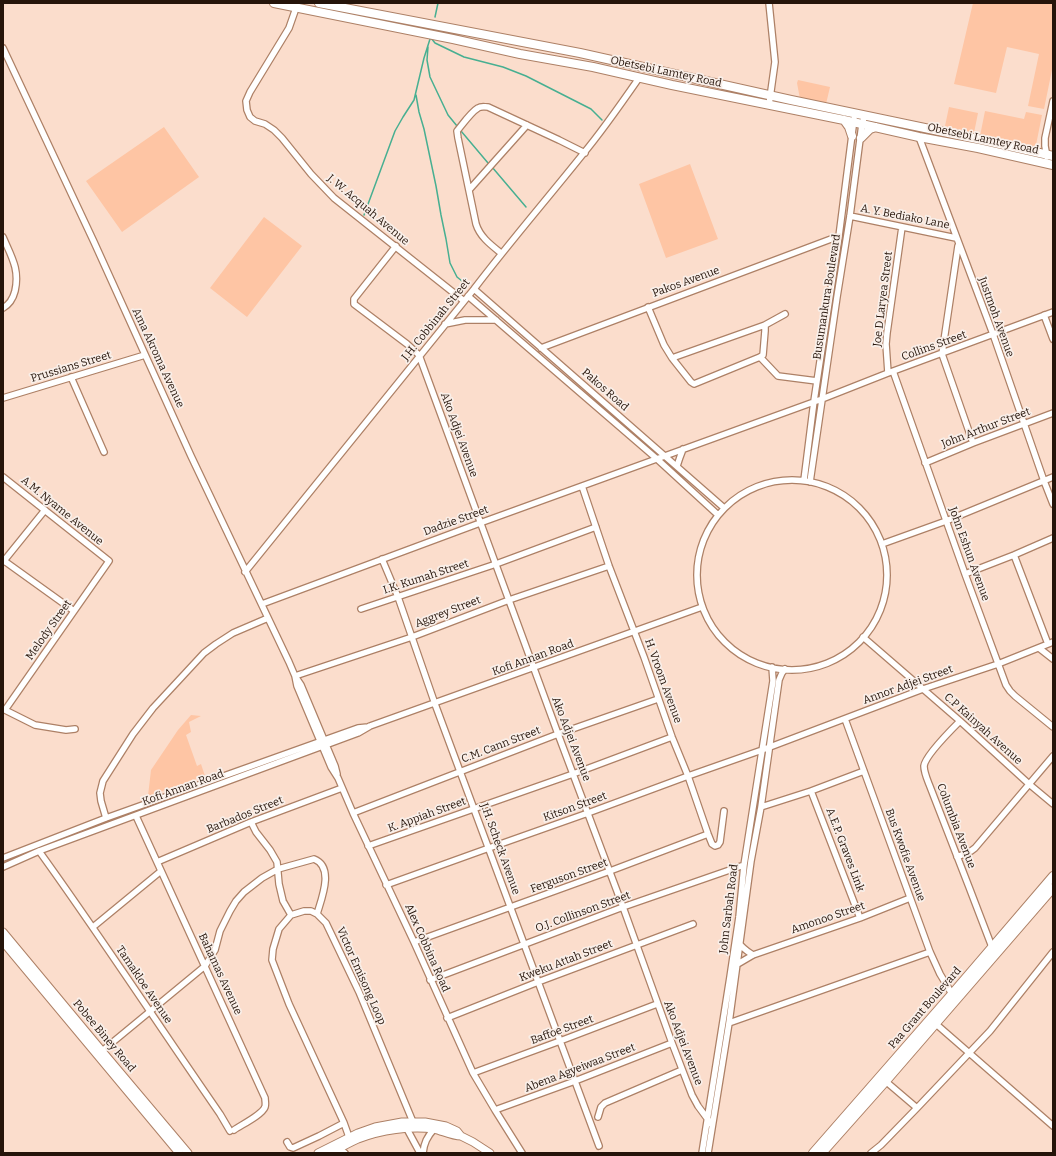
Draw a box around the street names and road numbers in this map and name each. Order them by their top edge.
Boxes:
street label: Obetsebi Lamtey Road [609,54,723,90]
street label: Obetsebi Lamtey Road [926,121,1040,157]
street label: J. W. Acquah Avenue [324,172,412,248]
street label: A. Y. Bediako Lane [859,202,951,232]
street label: Busumankura Boulevard [811,233,843,361]
street label: Joe D Laryea Street [871,251,895,347]
street label: Pakos Avenue [651,264,721,300]
street label: Justmoh Avenue [975,275,1017,359]
street label: J.H. Cobbinah Street [399,276,473,364]
street label: Ama Akroma Avenue [129,306,187,410]
street label: Collins Street [900,328,968,364]
street label: Prussians Street [29,349,113,385]
street label: Pakos Road [579,366,631,414]
street label: Ako Adjei Avenue [438,391,480,479]
street label: John Arthur Street [940,405,1032,451]
street label: A.M. Nyame Avenue [18,474,106,548]
street label: Dadzie Street [422,503,490,539]
street label: John Eshun Avenue [946,505,992,603]
street label: I.K. Kumah Street [382,557,470,597]
street label: Aggrey Street [413,593,483,631]
street label: Melody Street [23,597,75,663]
street label: Kofi Annan Road [491,637,575,679]
street label: H. Vroom Avenue [642,637,684,725]
street label: Annor Adjei Street [861,663,955,707]
street label: C.P Kainyah Avenue [941,690,1025,768]
street label: Ako Adjei Avenue [549,695,593,783]
street label: C.M. Cann Street [460,724,542,766]
street label: Kofi Annan Road [141,767,225,809]
street label: Columbia Avenue [934,782,978,870]
street label: Kitson Street [541,789,609,825]
street label: Barbados Street [205,794,285,836]
street label: K. Appiah Street [386,795,468,835]
street label: J.H. Scheck Avenue [477,801,523,897]
street label: A.E.P. Graves Link [823,806,867,894]
street label: Bus Kwofie Avenue [882,807,928,903]
street label: Ferguson Street [529,856,609,896]
street label: John Sarbah Road [717,863,741,955]
street label: O.J. Collinson Street [534,889,632,935]
street label: Amonoo Street [789,899,867,937]
street label: Alex Cobbina Road [402,902,452,994]
street label: Victor Emisong Loop [333,925,389,1027]
street label: Bahamas Avenue [195,931,245,1017]
street label: Kweku Attah Street [518,937,614,985]
street label: Tamakloe Avenue [113,944,175,1026]
street label: Paa Grant Boulevard [886,964,964,1052]
street label: Pobee Biney Road [70,997,138,1075]
street label: Ako Adjei Avenue [661,999,705,1087]
street label: Baffoe Street [529,1013,595,1047]
street label: Abena Agyeiwaa Street [523,1041,637,1095]

